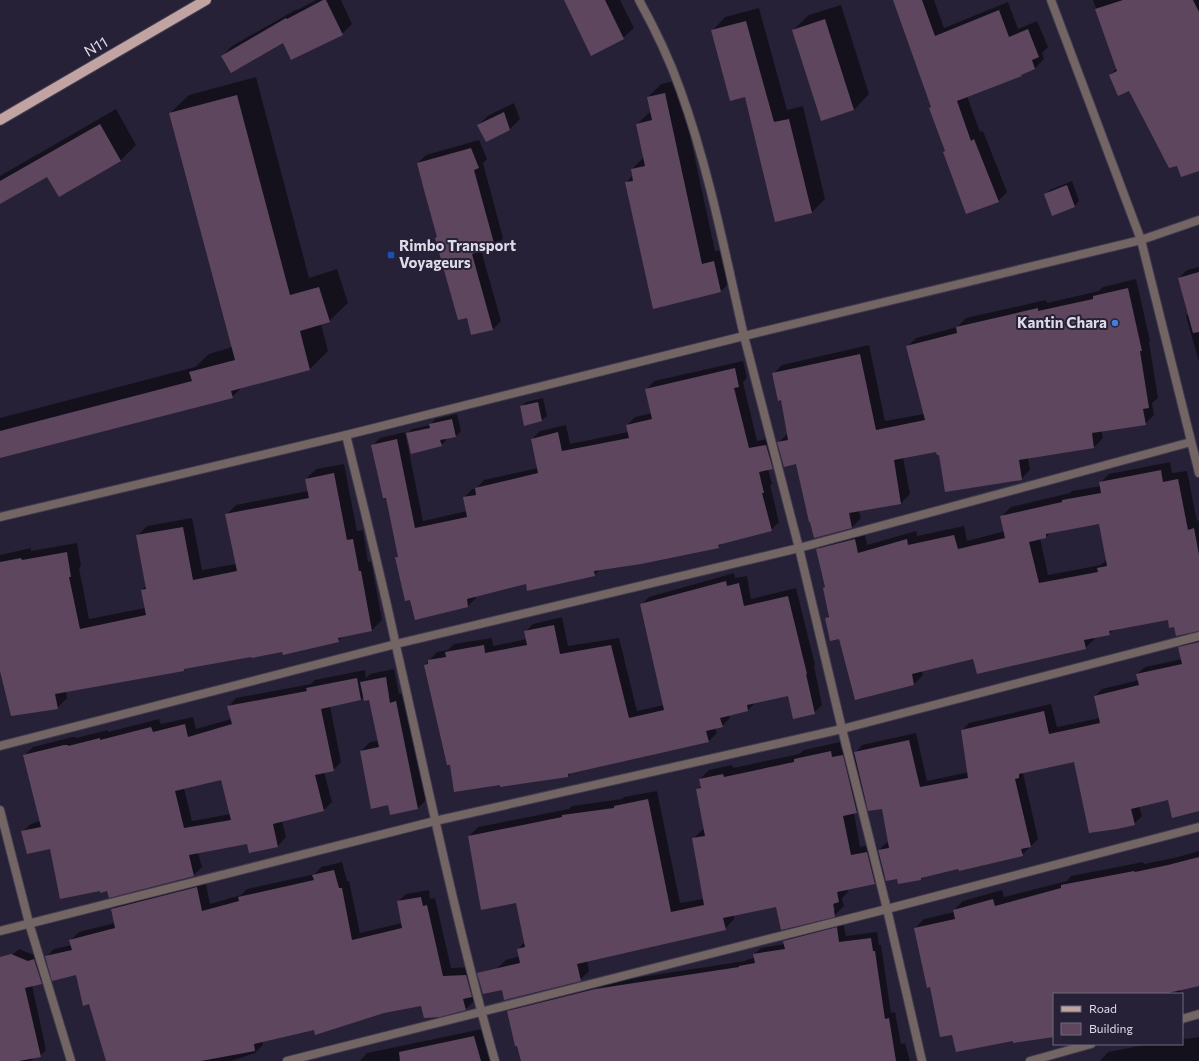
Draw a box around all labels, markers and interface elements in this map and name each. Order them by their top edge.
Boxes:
street label: N11 [81,32,110,60]
place label: Rimbo Transport Voyageurs [399,236,516,271]
marker: Rimbo Transport Voyageurs [386,250,396,260]
place label: Kantin Chara [1017,313,1107,331]
marker: Kantin Chara [1110,318,1120,328]
legend [1053,993,1183,1045]
text: Road [1089,1001,1117,1015]
text: Building [1089,1021,1133,1035]

